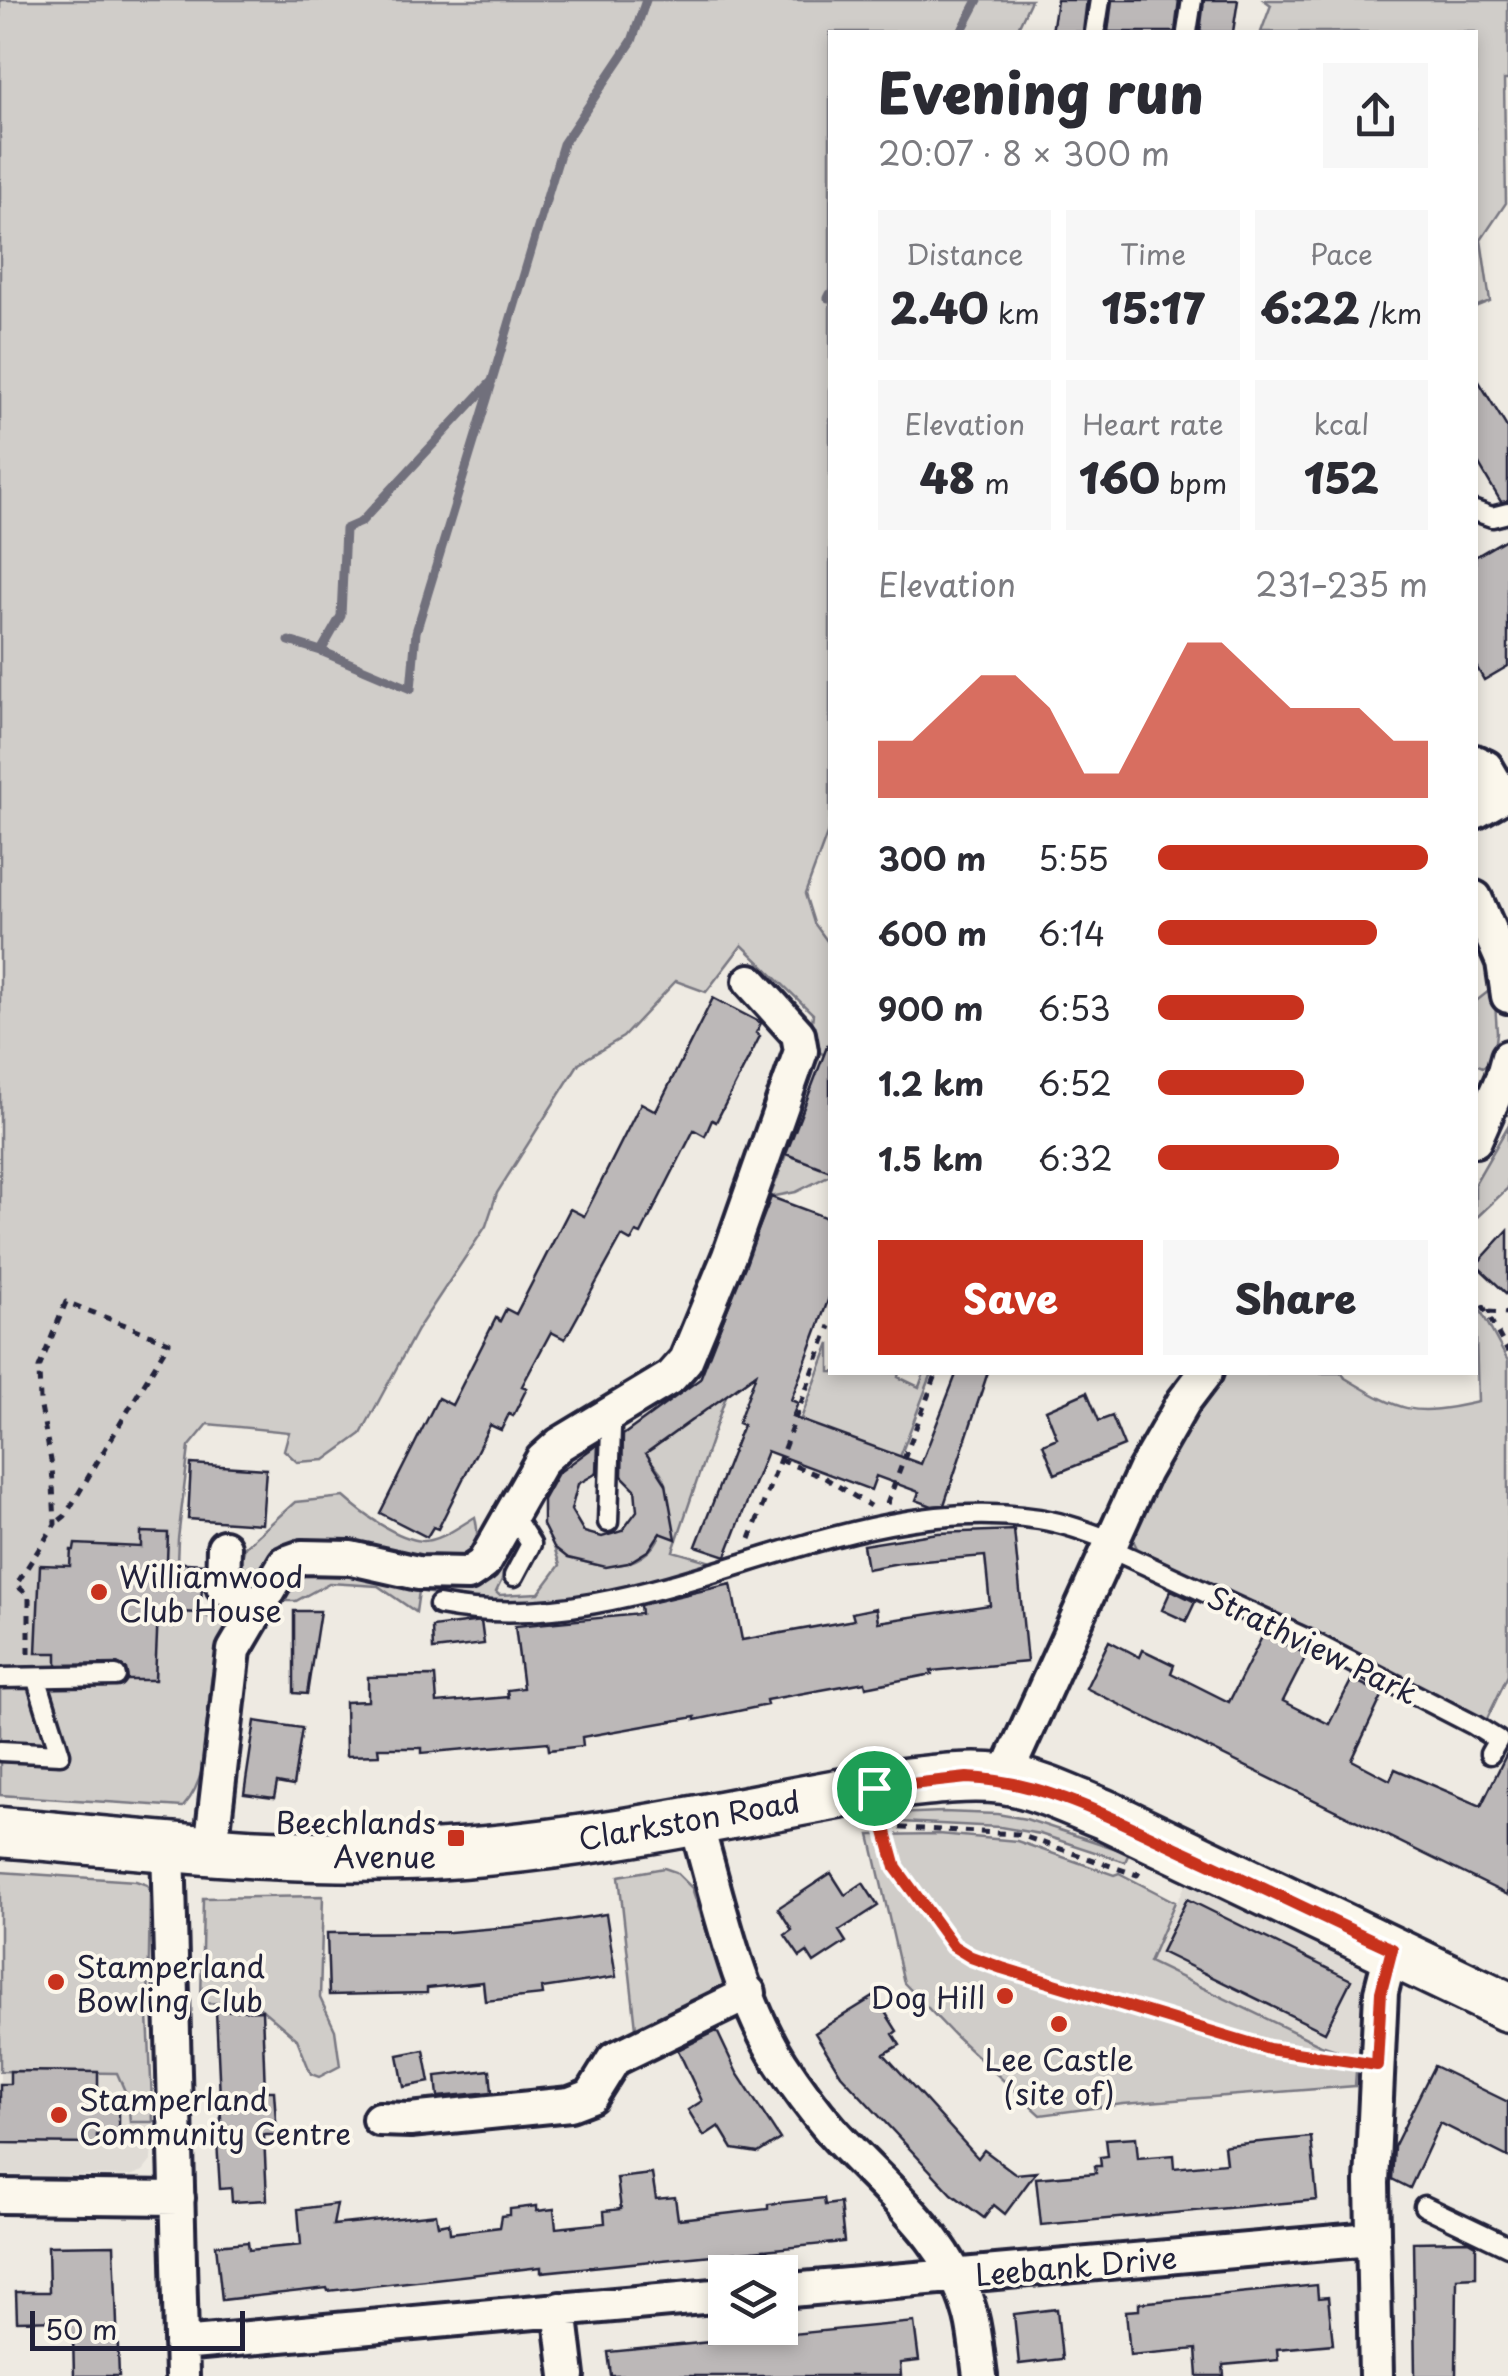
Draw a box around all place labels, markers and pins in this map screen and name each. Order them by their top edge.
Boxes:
place label: Williamwood Club House [119,1553,303,1632]
marker: Williamwood Club House [88,1581,110,1603]
pin [832,1746,917,1831]
place label: Beechlands Avenue [275,1799,436,1878]
marker: Beechlands Avenue [445,1827,467,1849]
place label: Stamperland Bowling Club [76,1943,265,2022]
marker: Stamperland Bowling Club [45,1971,67,1993]
place label: Dog Hill [871,1974,985,2019]
marker: Dog Hill [994,1985,1016,2007]
marker: Lee Castle (site of) [1048,2013,1070,2035]
place label: Lee Castle (site of) [984,2036,1134,2115]
place label: Stamperland Community Centre [79,2076,351,2155]
marker: Stamperland Community Centre [48,2104,70,2126]

